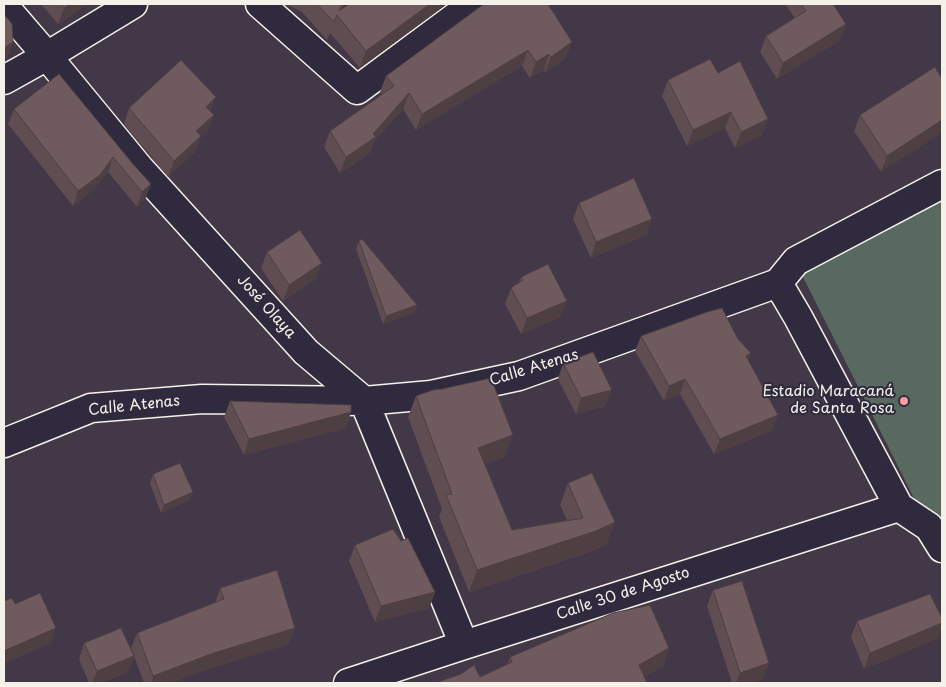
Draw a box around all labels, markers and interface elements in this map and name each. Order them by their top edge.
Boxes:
street label: José Olaya [233,272,299,342]
street label: Calle Atenas [487,346,581,390]
place label: Estadio Maracaná de Santa Rosa [762,383,894,418]
street label: Calle Atenas [87,392,181,420]
marker: Estadio Maracaná de Santa Rosa [898,395,910,407]
street label: Calle 30 de Agosto [554,564,692,624]

